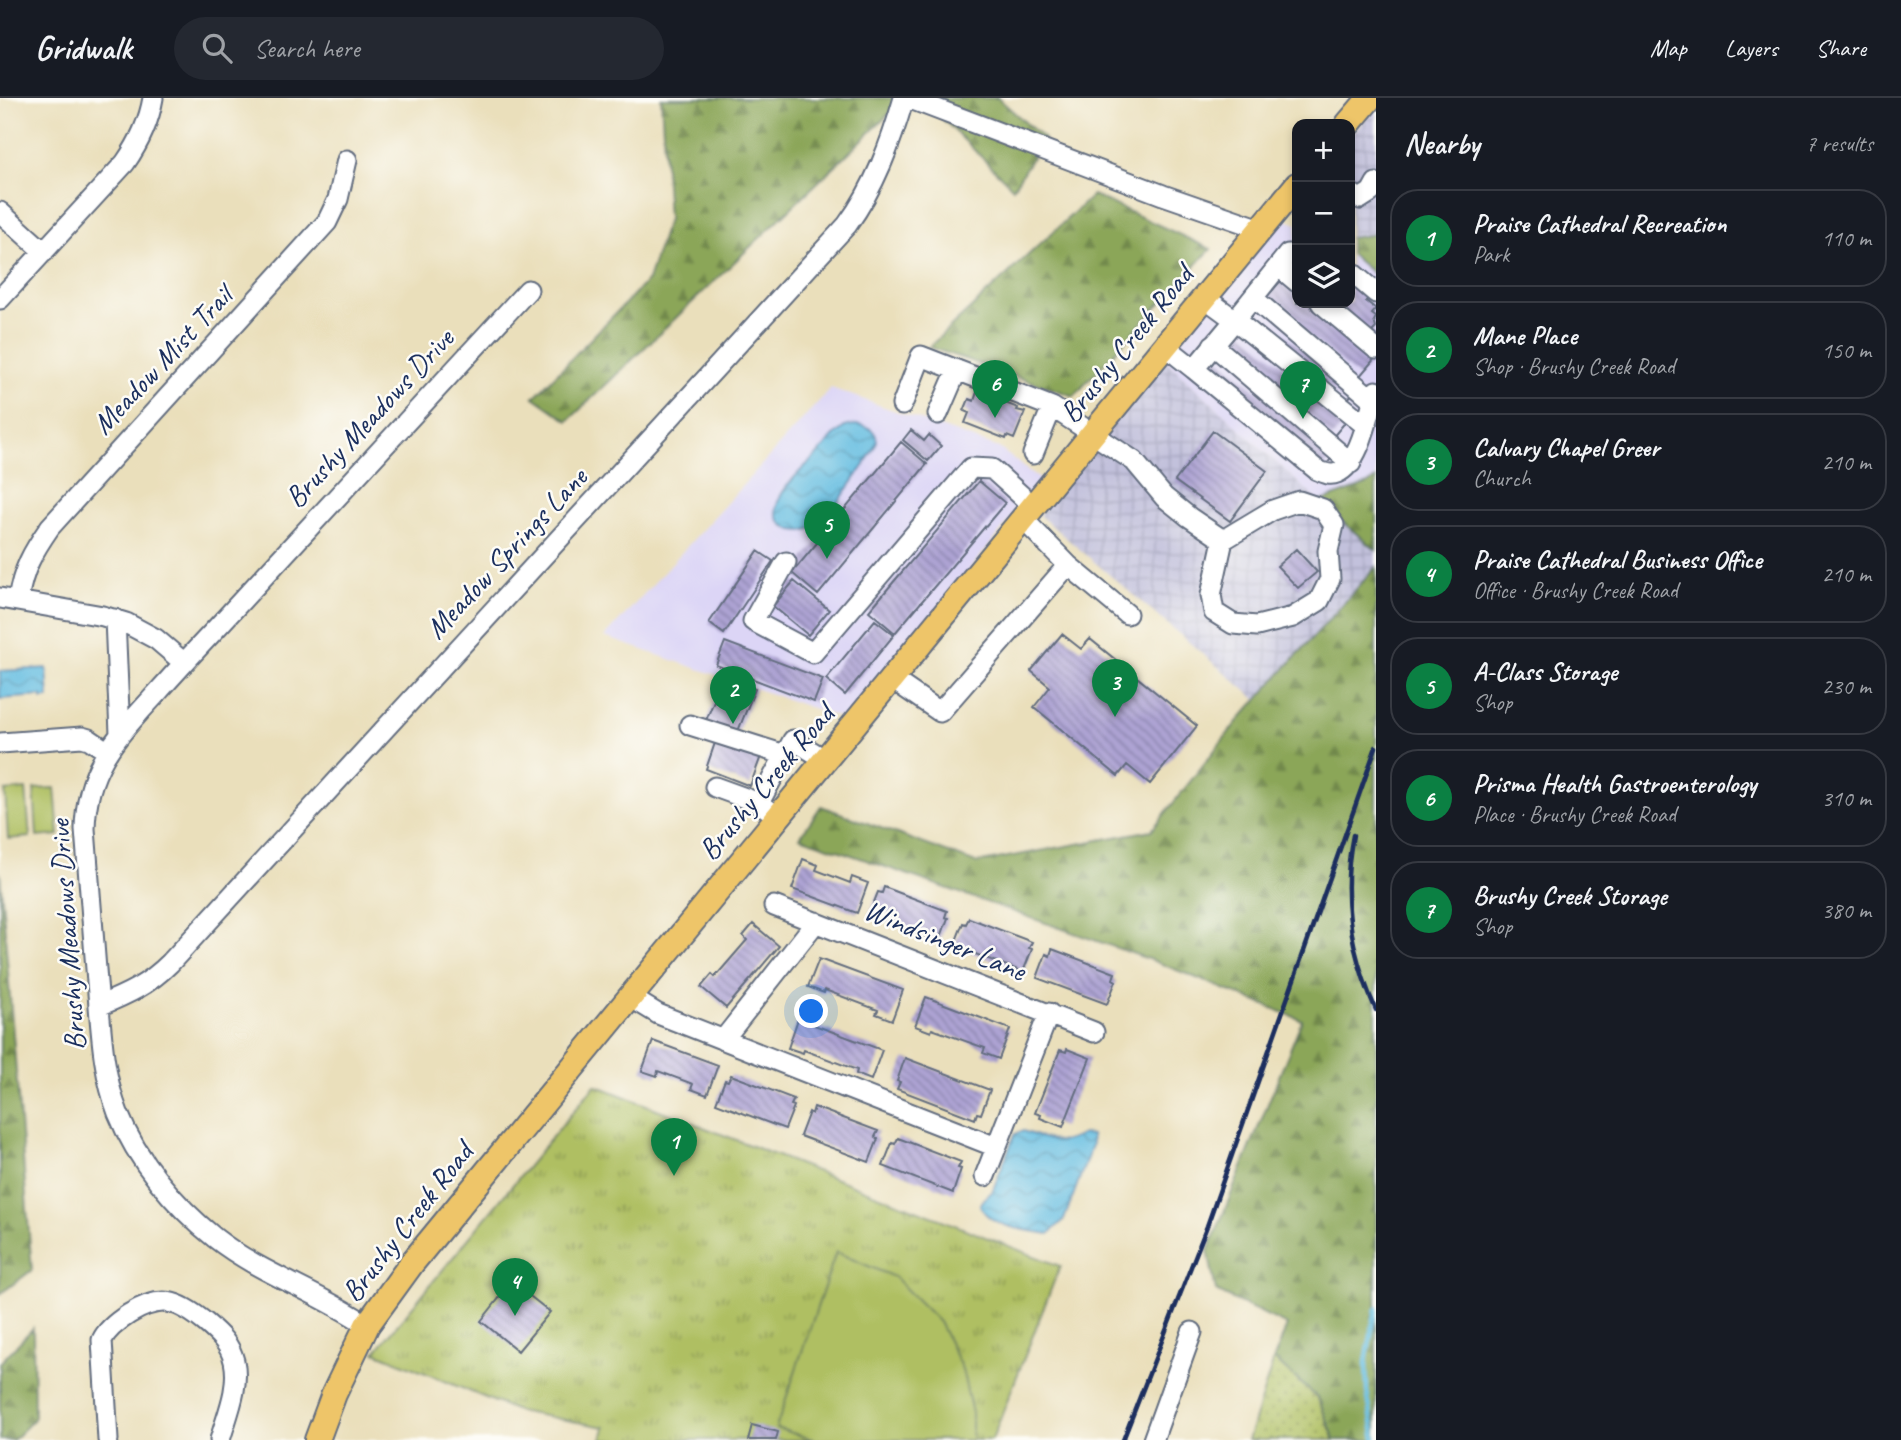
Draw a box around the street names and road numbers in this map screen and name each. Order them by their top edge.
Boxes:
street label: Brushy Creek Road [1051,254,1204,431]
street label: Meadow Mist Trail [84,274,244,442]
street label: Brushy Meadows Drive [276,319,463,516]
street label: Meadow Springs Lane [417,458,597,647]
street label: Brushy Creek Road [690,693,845,868]
street label: Brushy Meadows Drive [40,816,94,1052]
street label: Windsinger Lane [859,890,1033,990]
street label: Brushy Creek Road [333,1131,484,1309]

